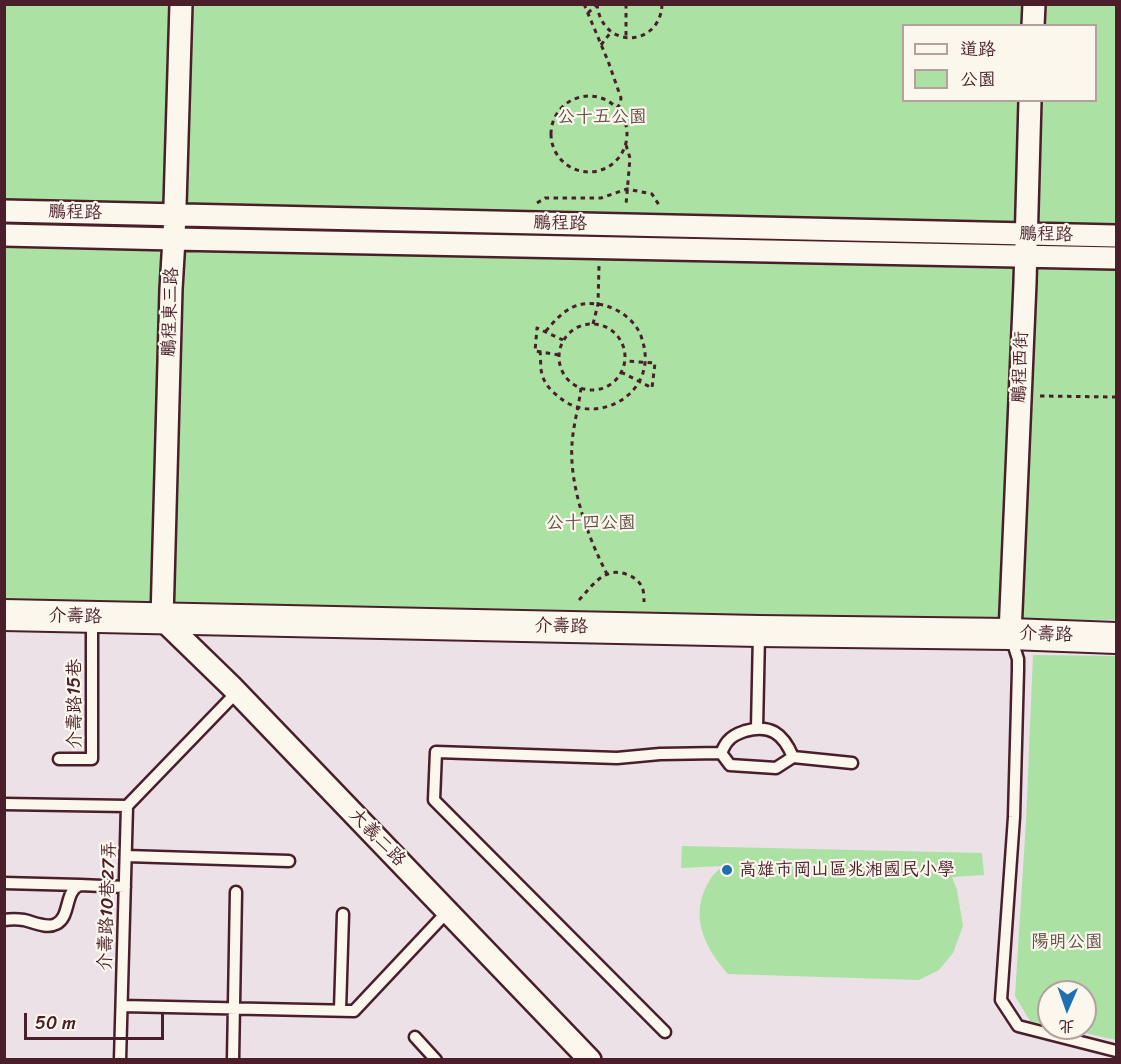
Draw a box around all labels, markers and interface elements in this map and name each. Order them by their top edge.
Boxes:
legend [902,24,1097,102]
text: 道路 [960,33,996,65]
text: 公園 [960,63,996,95]
park label: 公十五公園 [557,106,647,128]
street label: 鵬程路 [48,202,102,224]
street label: 鵬程路 [533,213,587,235]
street label: 鵬程路 [1019,224,1073,246]
street label: 鵬程東三路 [159,267,183,357]
street label: 鵬程西街 [1009,331,1033,403]
park label: 公十四公園 [546,512,636,534]
street label: 介壽路 [48,606,102,628]
street label: 介壽路 [534,616,588,638]
street label: 介壽路 [1019,623,1073,647]
street label: 介壽路15巷 [64,659,86,749]
street label: 大義二路 [344,805,410,871]
street label: 介壽路10巷27弄 [95,841,121,971]
place label: 高雄市岡山區兆湘國民小學 [739,859,955,881]
marker: 高雄市岡山區兆湘國民小學 [720,863,734,877]
park label: 陽明公園 [1031,931,1103,953]
north arrow [1037,980,1097,1040]
scale bar [27,1001,166,1039]
text: 50 m [35,1007,76,1039]
text: 北 [1058,1012,1075,1041]

